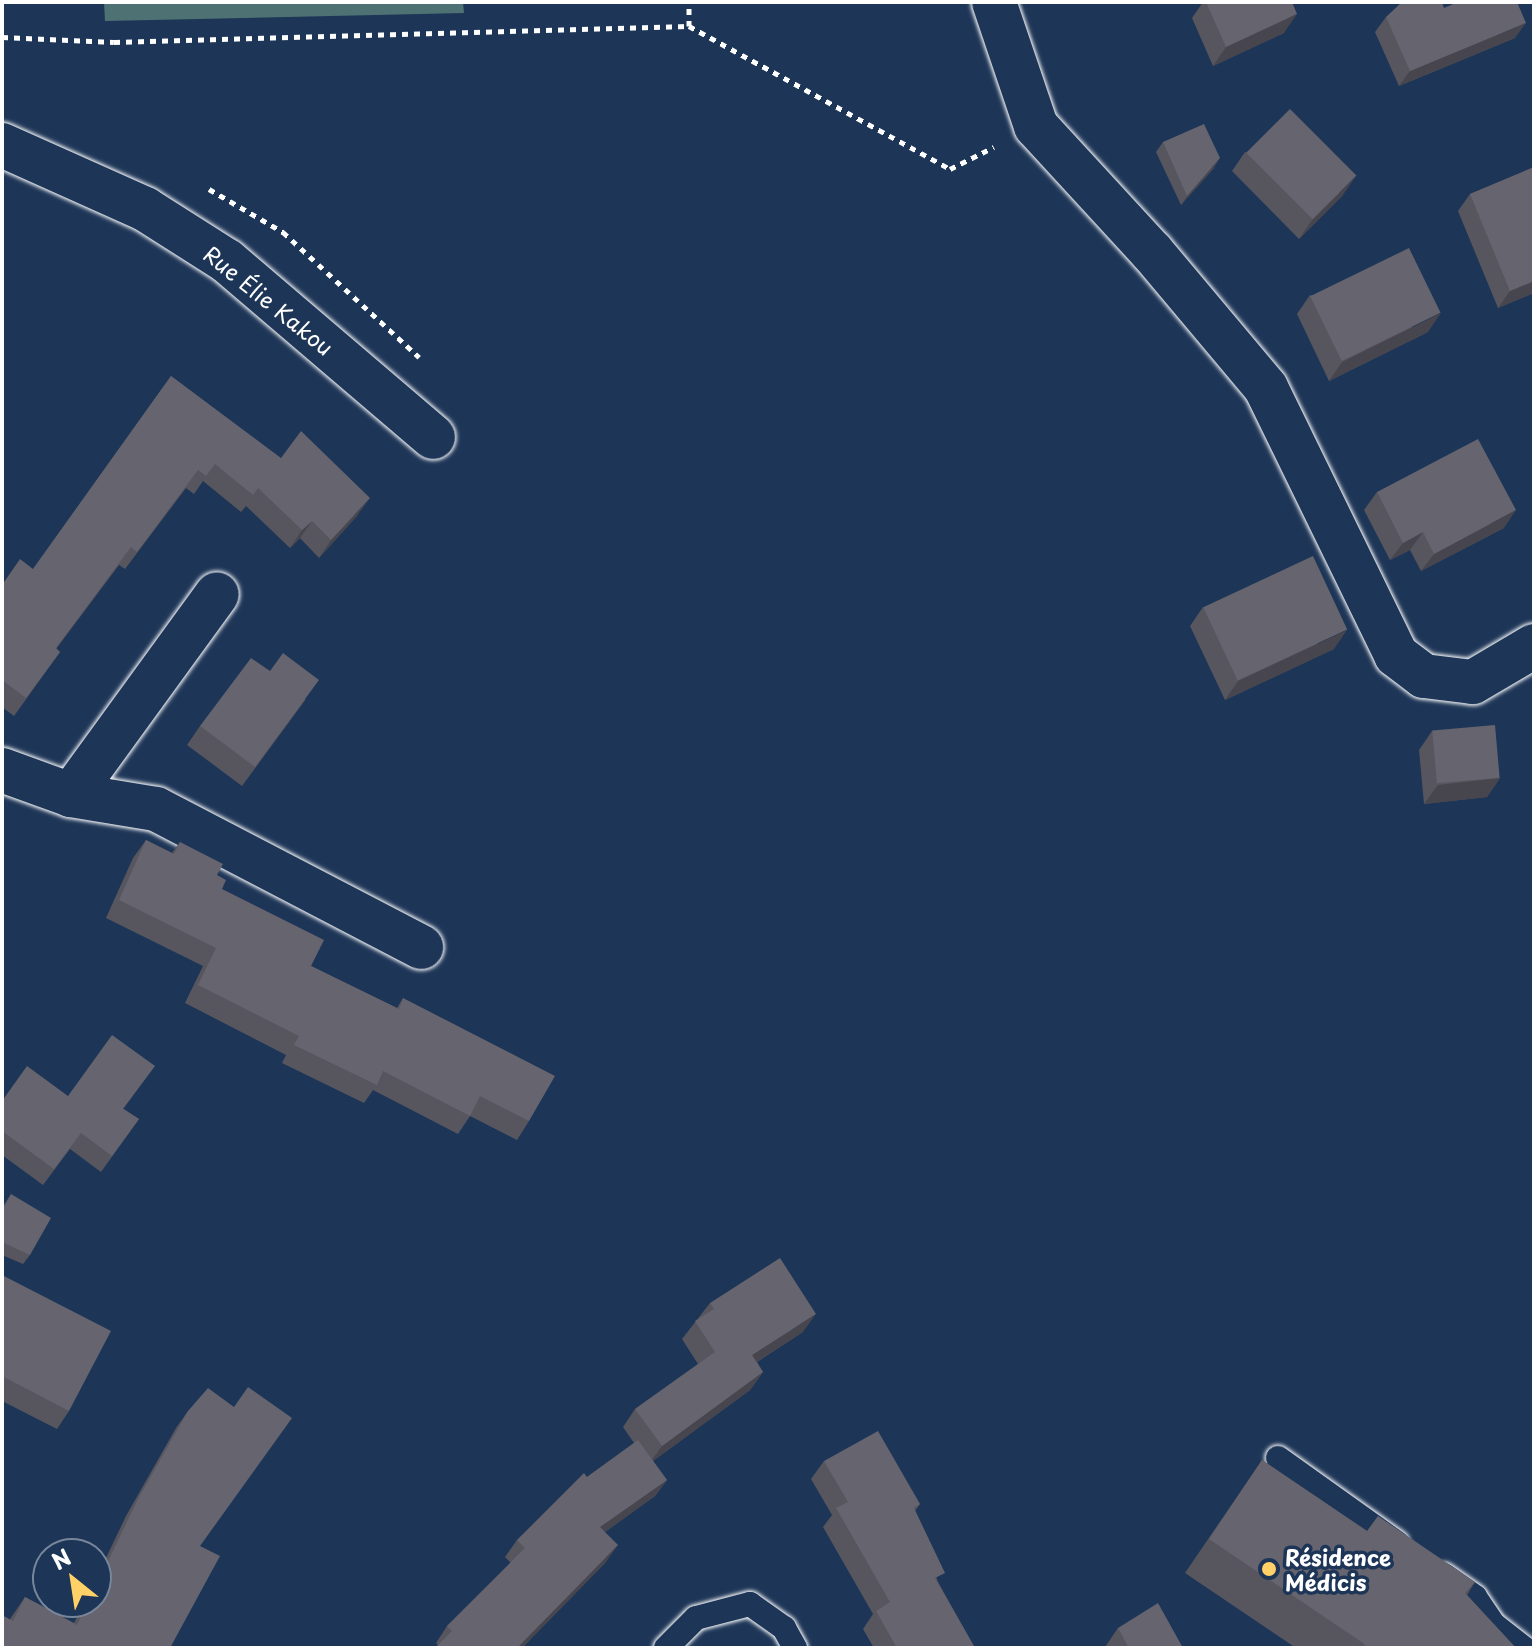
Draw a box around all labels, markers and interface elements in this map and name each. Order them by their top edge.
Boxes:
street label: Rue Élie Kakou [198,239,340,361]
north arrow [32,1538,112,1618]
text: N [45,1540,77,1577]
place label: Résidence Médicis [1285,1543,1391,1594]
marker: Résidence Médicis [1260,1560,1278,1578]

